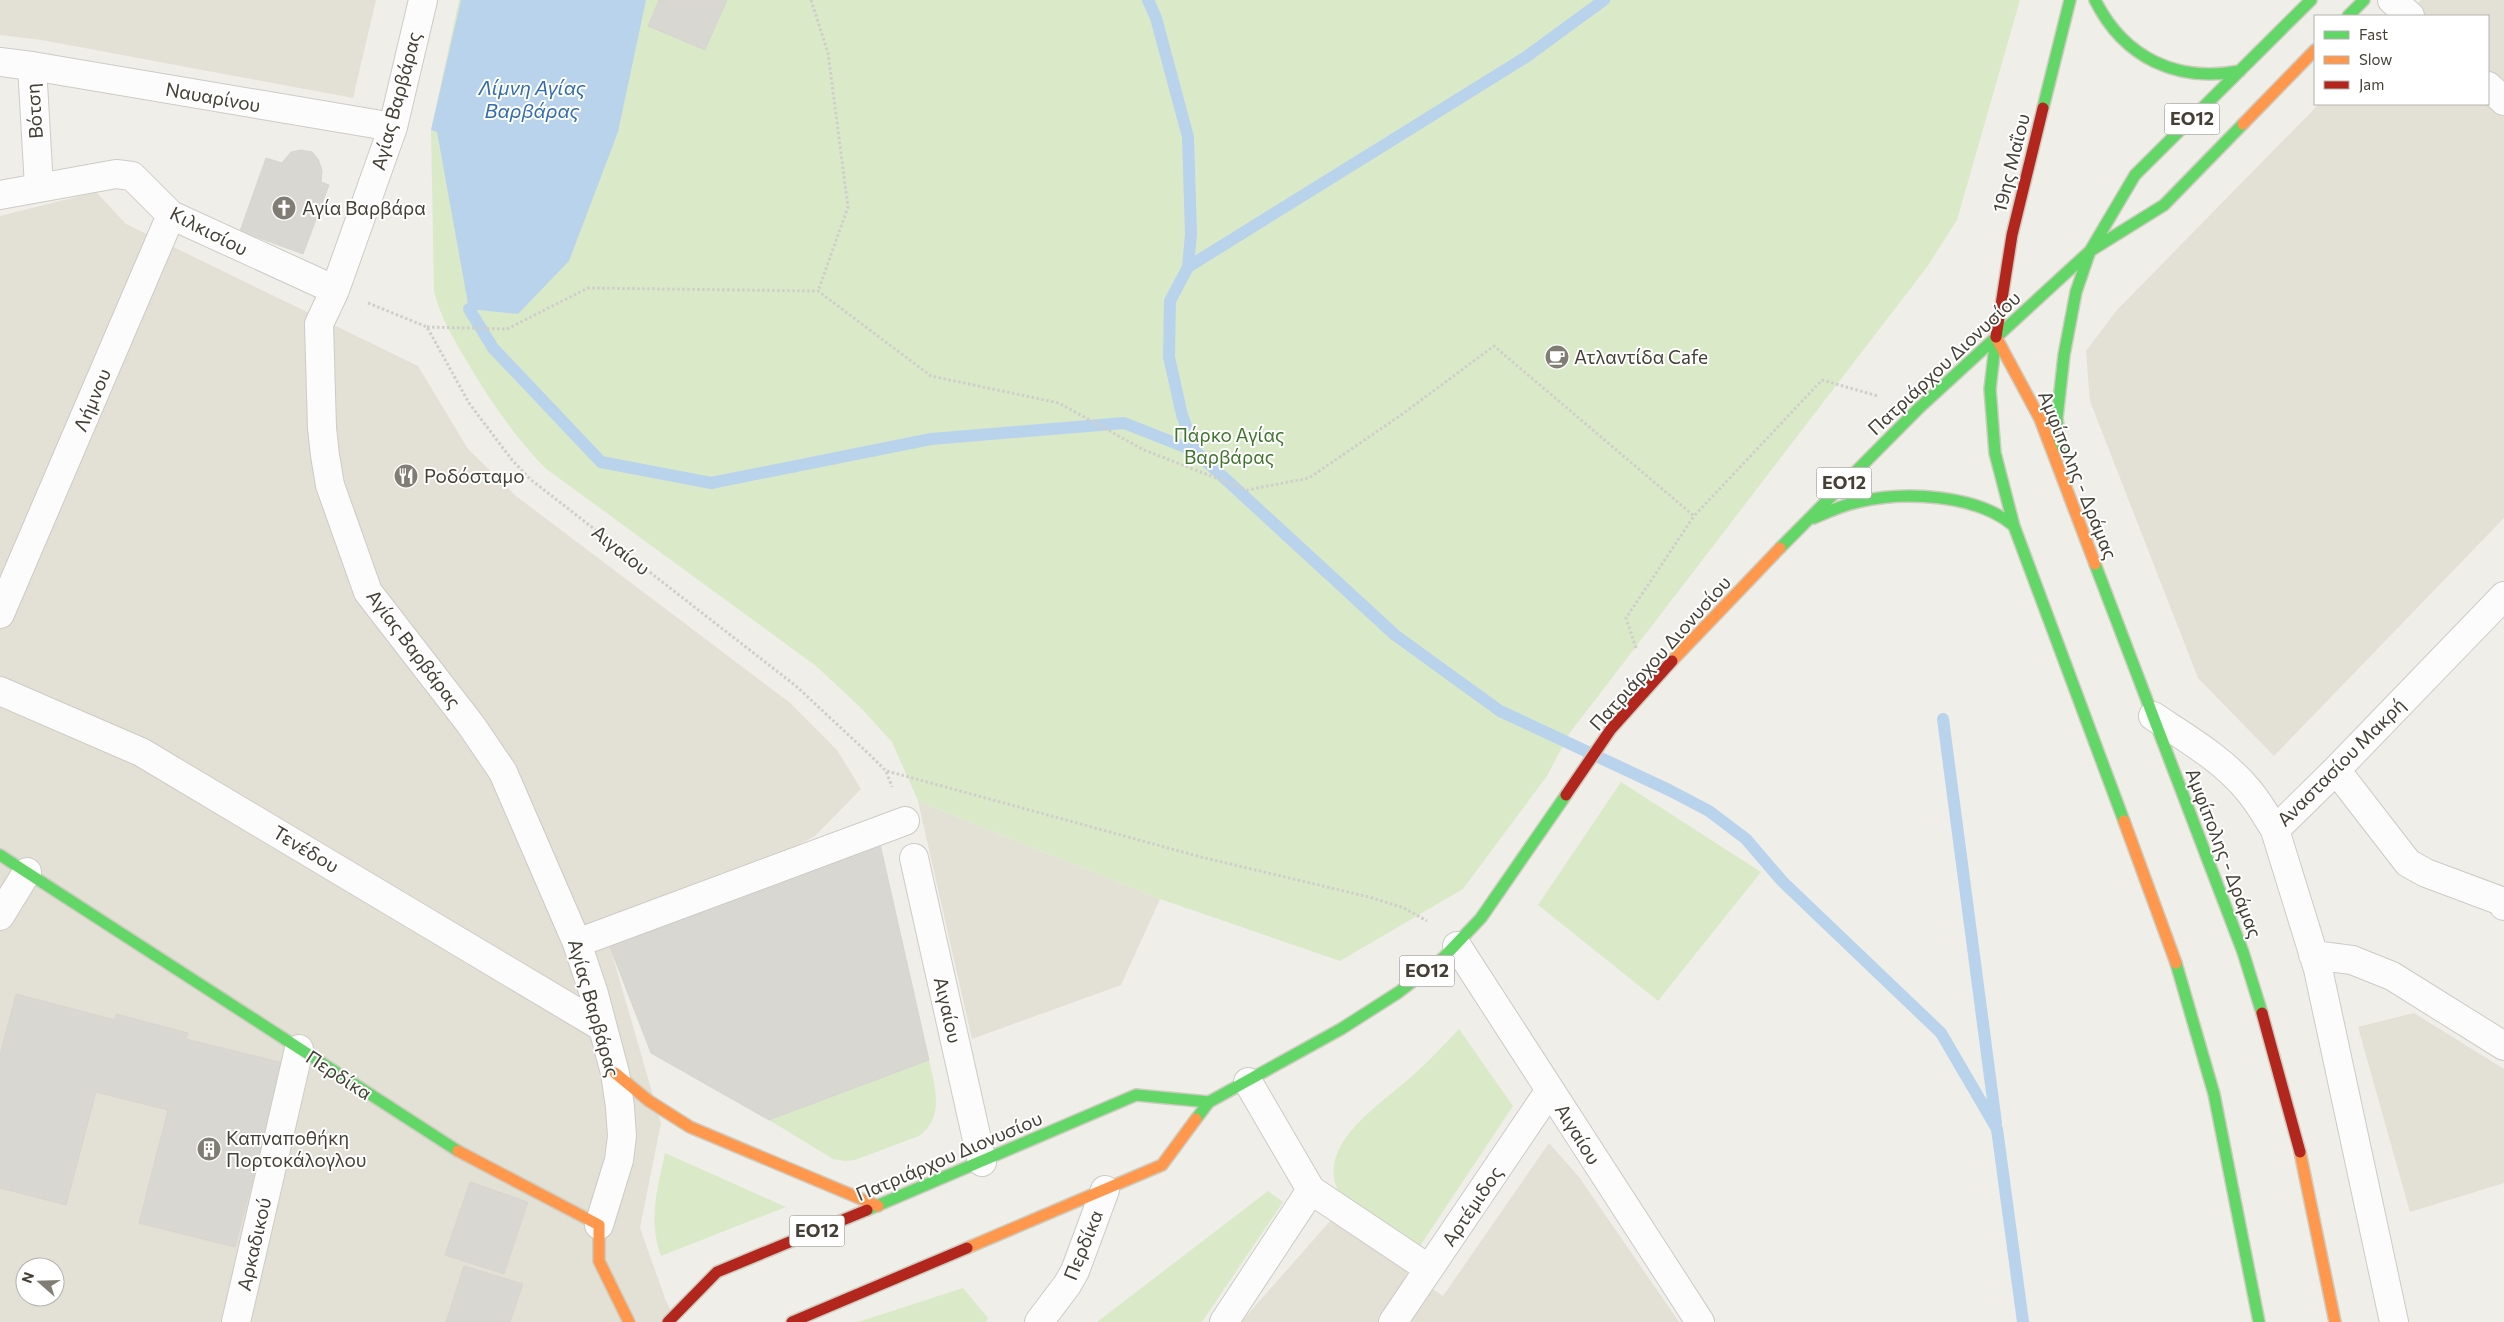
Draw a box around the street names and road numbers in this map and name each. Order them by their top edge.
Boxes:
street label: Αγίας Βαρβάρας [366,29,425,173]
street label: Ναυαρίνου [164,77,262,116]
street label: Βότση [20,83,47,139]
road number: ΕΟ12 [2164,104,2220,134]
street label: 19ης Μαΐου [1987,111,2034,215]
street label: Κιλκισίου [166,201,252,260]
street label: Πατριάρχου Διονυσίου [1863,286,2025,439]
street label: Λήμνου [68,365,115,435]
street label: Αμφίπολης - Δράμας [2034,387,2123,563]
road number: ΕΟ12 [1816,468,1872,498]
street label: Αιγαίου [588,520,655,579]
street label: Πατριάρχου Διονυσίου [1584,571,1735,735]
street label: Αγίας Βαρβάρας [362,585,466,712]
street label: Αναστασίου Μακρή [2272,693,2409,830]
street label: Αμφίπολης - Δράμας [2181,765,2267,941]
street label: Τενέδου [269,820,343,877]
street label: Αγίας Βαρβάρας [564,936,625,1079]
road number: ΕΟ12 [1400,956,1454,986]
street label: Αιγαίου [930,975,967,1045]
street label: Περδίκα [302,1045,376,1104]
street label: Αιγαίου [1551,1099,1606,1168]
street label: Πατριάρχου Διονυσίου [852,1106,1045,1205]
street label: Αρτέμιδος [1436,1161,1507,1250]
street label: Αρκαδικού [232,1195,275,1293]
street label: Περδίκα [1058,1206,1107,1283]
road number: ΕΟ12 [790,1216,844,1246]

